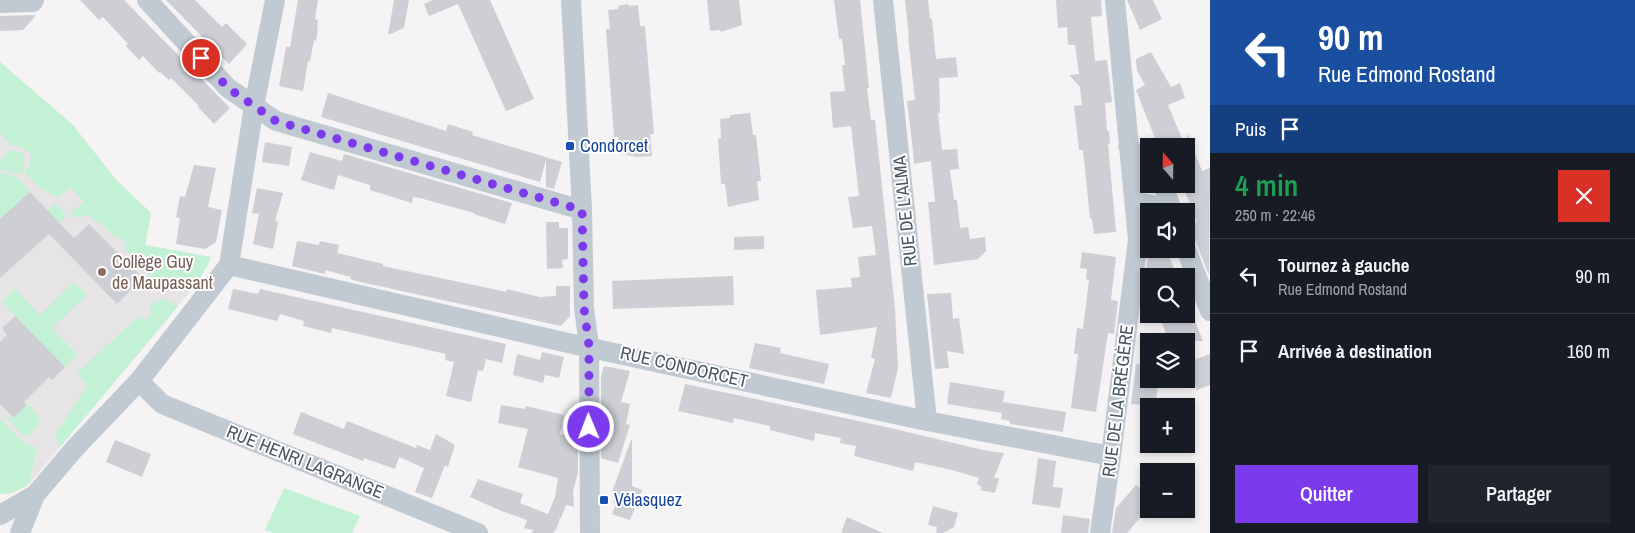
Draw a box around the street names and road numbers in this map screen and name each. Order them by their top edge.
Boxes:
street label: RUE DE L'ALMA [886,154,923,268]
street label: RUE DE LA BRÉGÈRE [1096,323,1139,479]
street label: RUE CONDORCET [618,340,750,393]
street label: RUE HENRI LAGRANGE [223,419,387,504]

